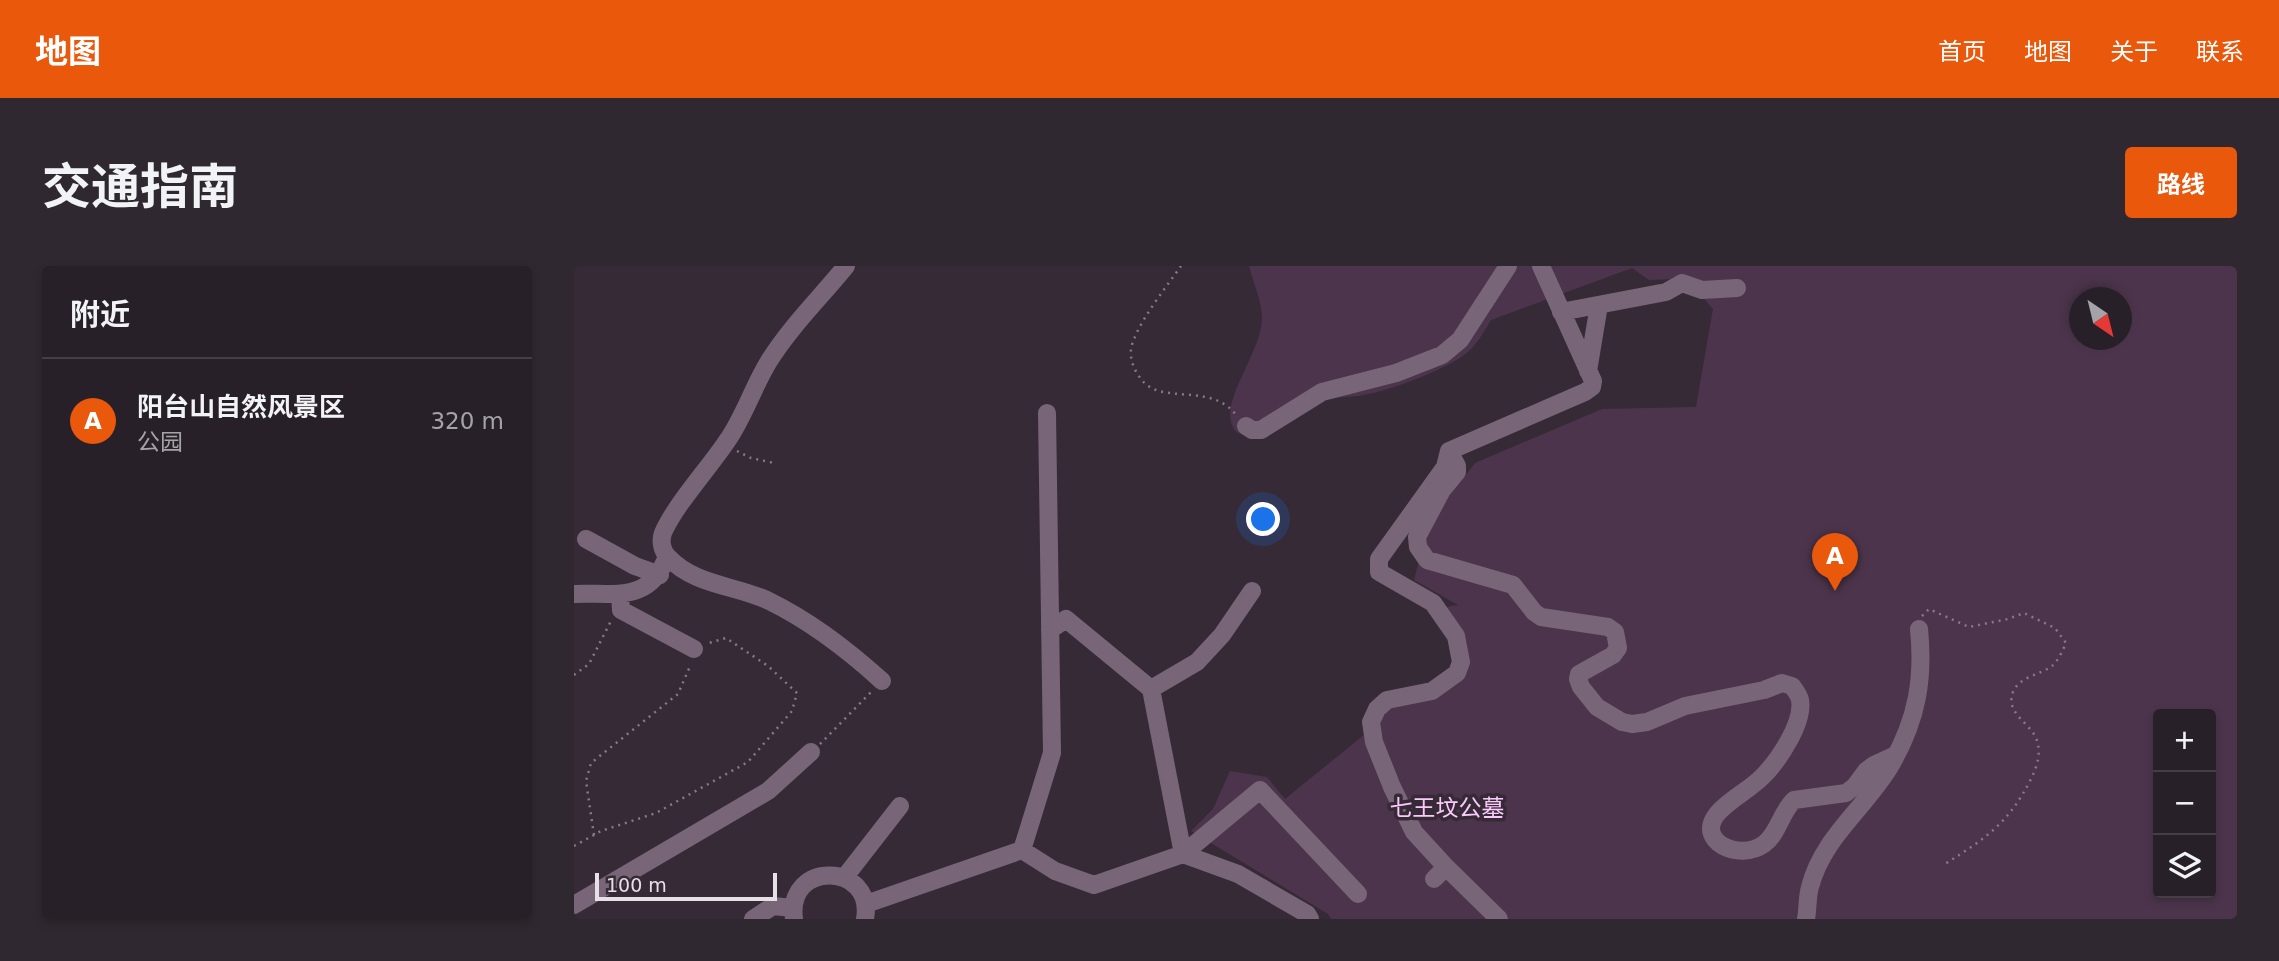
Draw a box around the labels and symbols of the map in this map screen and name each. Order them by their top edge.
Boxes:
north arrow [2069,287,2132,350]
your location [1246,502,1280,536]
pin: A [1812,533,1858,591]
park label: 七王坟公墓 [1390,795,1505,821]
scale bar [595,870,777,902]

